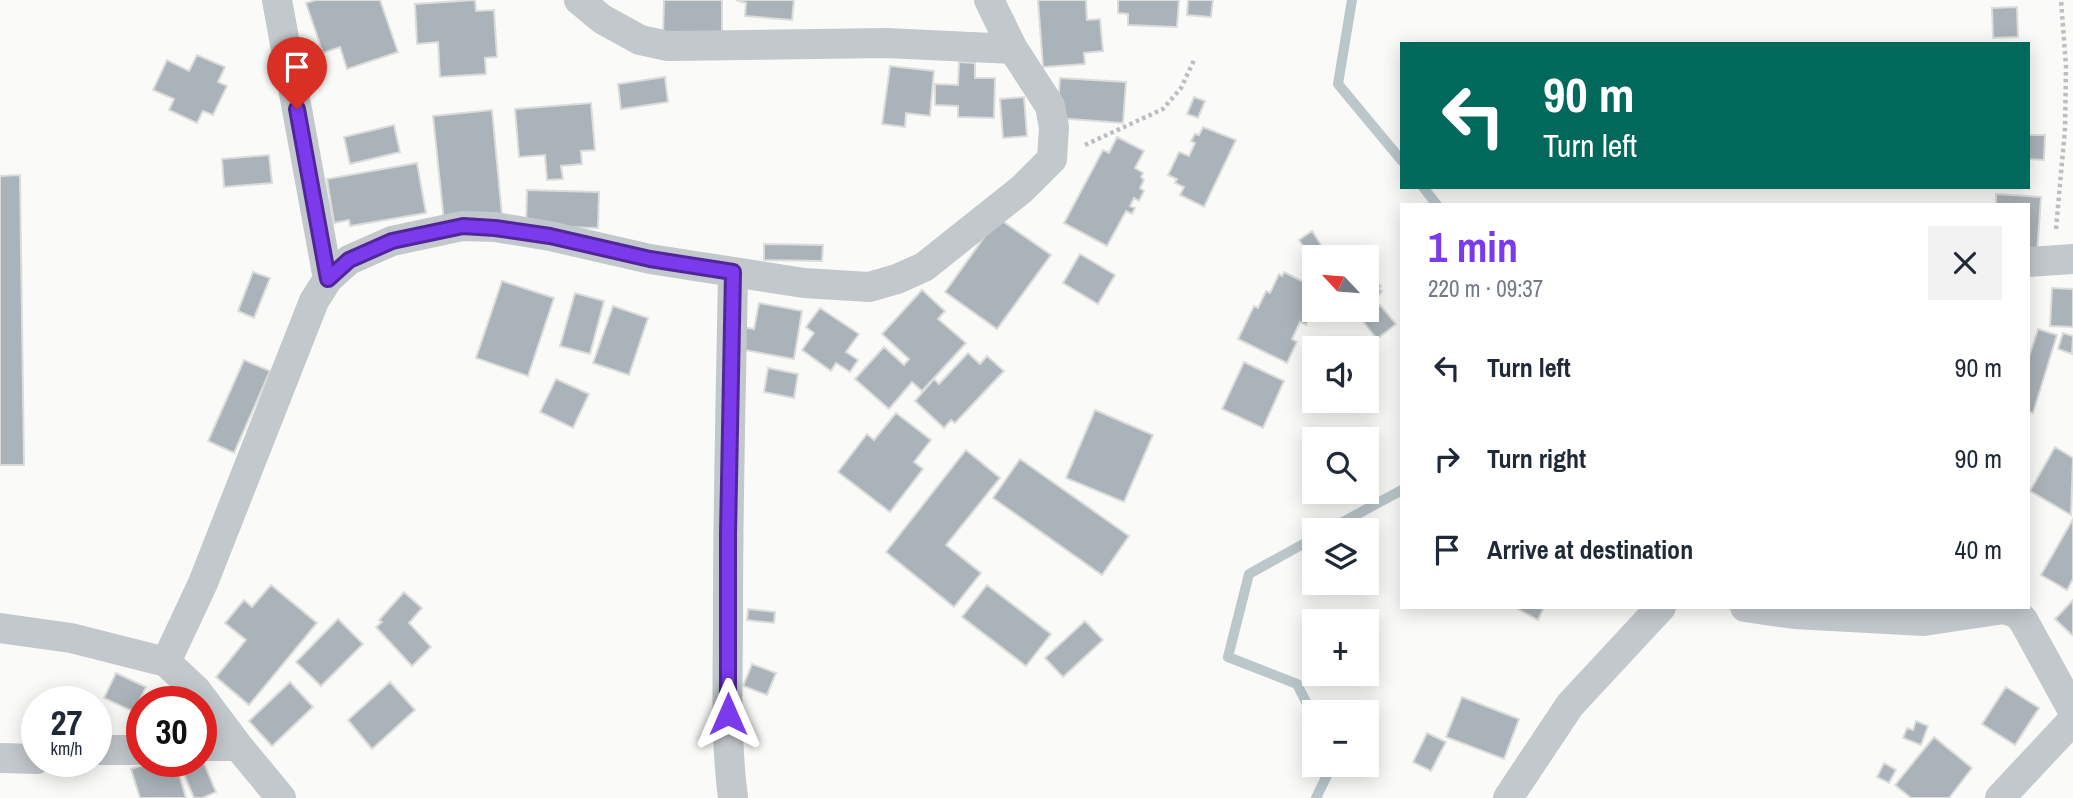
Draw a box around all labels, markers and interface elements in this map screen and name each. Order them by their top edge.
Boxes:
pin [267,37,327,109]
icon: arrive [278,48,316,86]
text: 90 m [1543,61,1635,127]
icon: left [1428,70,1519,161]
text: Turn left [1543,124,1637,167]
text: 1 min [1428,219,1518,275]
button: close [1928,226,2002,300]
north arrow [1302,245,1379,322]
map controls [1302,245,1379,777]
text: 220 m · 09:37 [1428,273,1543,304]
button: sound [1302,336,1379,413]
icon: left [1428,349,1466,387]
text: Turn left [1487,350,1571,385]
text: 90 m [1955,350,2002,385]
button: search [1302,427,1379,504]
icon: right [1428,440,1466,478]
text: Turn right [1487,441,1586,476]
text: 90 m [1955,441,2002,476]
button: layers [1302,518,1379,595]
icon: arrive [1428,531,1466,569]
text: Arrive at destination [1487,532,1693,567]
text: 40 m [1955,532,2002,567]
button: + [1302,609,1379,686]
position arrow [691,677,765,751]
speed limit sign: 30 [126,686,217,777]
text: 27 [51,699,82,746]
button: − [1302,700,1379,777]
text: km/h [51,736,83,761]

